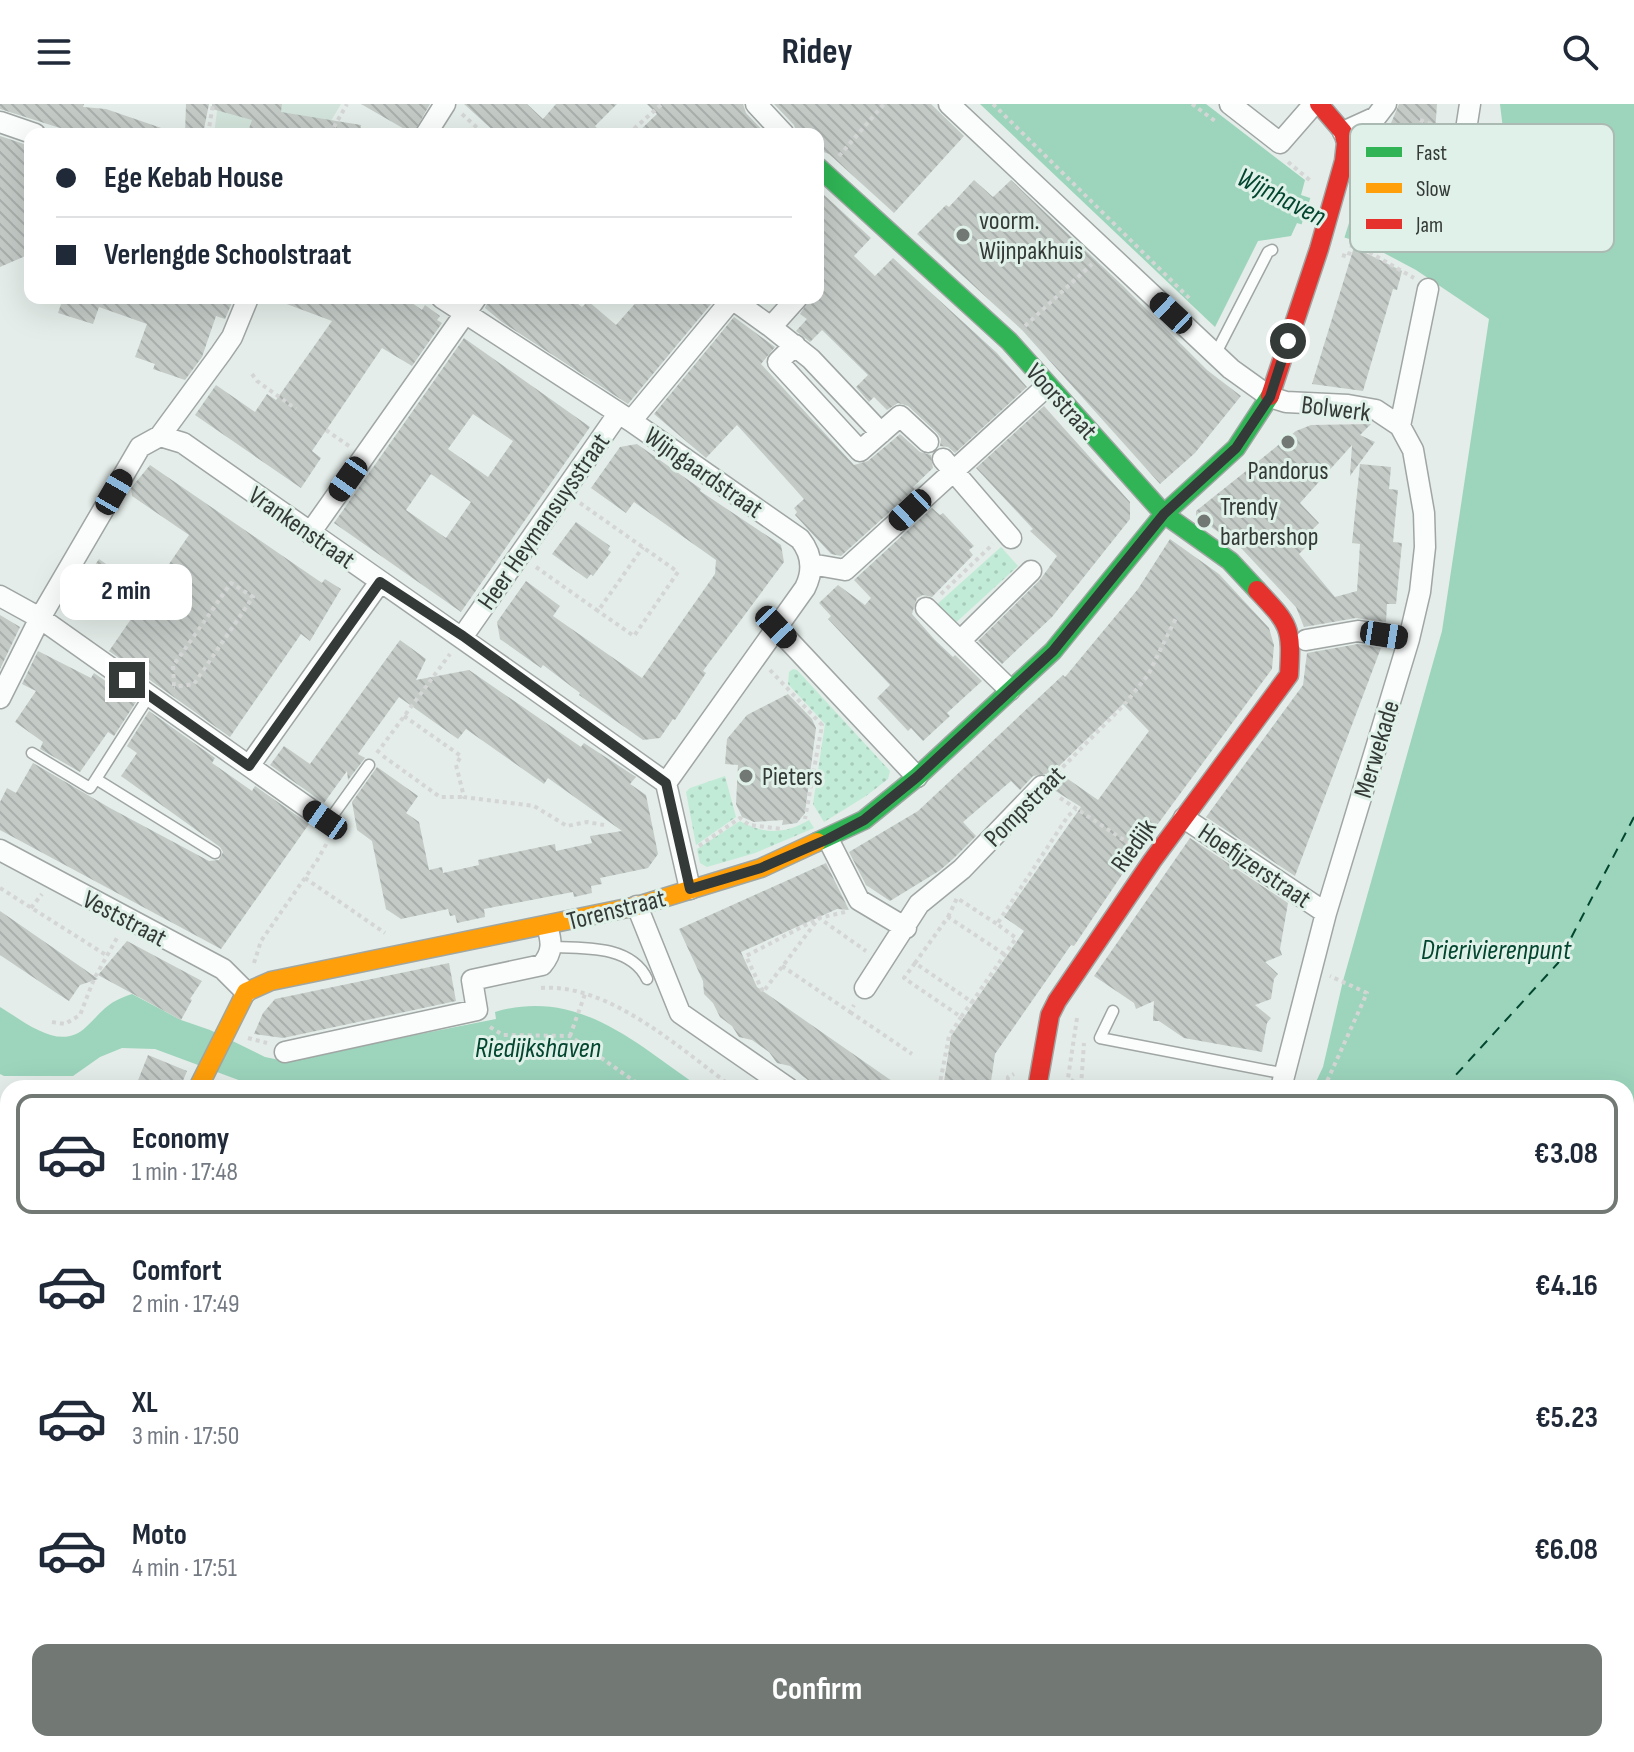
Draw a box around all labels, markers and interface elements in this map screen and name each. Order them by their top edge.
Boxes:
icon: menu [32,30,76,74]
icon: search [1558,30,1602,74]
text: Ridey [782,31,852,74]
legend [1350,124,1614,252]
text: Fast [1416,140,1447,167]
text: Ege Kebab House [104,160,283,196]
water label: Wijnhaven [1231,161,1332,234]
text: Slow [1416,176,1451,203]
place label: voorm. Wijnpakhuis [979,206,1083,267]
text: Jam [1415,212,1443,239]
marker: voorm. Wijnpakhuis [954,226,972,244]
text: Verlengde Schoolstraat [104,237,351,273]
car [1145,288,1197,338]
route start [1270,323,1306,359]
street label: Voorstraat [1019,358,1103,447]
street label: Bolwerk [1299,390,1372,429]
street label: Wijngaardstraat [638,421,769,525]
street label: Heer Heymansuysstraat [472,427,617,616]
marker: Pandorus [1279,433,1297,451]
car [324,452,372,506]
place label: Pandorus [1247,456,1329,487]
car [92,465,136,519]
street label: Vrankenstraat [242,480,360,576]
car [884,485,936,535]
place label: Trendy barbershop [1220,492,1319,553]
marker: Trendy barbershop [1195,512,1213,530]
callout: 2 min [61,564,193,620]
text: 2 min [101,576,151,607]
car [751,601,801,653]
car [1358,619,1410,651]
route end [109,662,145,698]
street label: Merwekade [1348,697,1407,802]
street label: Pompstraat [978,760,1072,854]
place label: Pieters [762,762,823,793]
marker: Pieters [737,767,755,785]
car [298,796,352,844]
street label: Riedijk [1105,813,1163,878]
street label: Hoefijzerstraat [1192,817,1316,915]
street label: Torenstraat [564,883,669,938]
street label: Veststraat [77,884,172,954]
water label: Drierivierenpunt [1421,934,1572,967]
water label: Riedijkshaven [475,1032,601,1065]
icon: car [36,1118,108,1190]
text: Economy [132,1121,229,1157]
text: €3.08 [1534,1136,1598,1172]
text: 1 min · 17:48 [132,1157,238,1188]
icon: car [36,1250,108,1322]
text: Comfort [132,1253,222,1289]
text: €4.16 [1535,1268,1598,1304]
text: 2 min · 17:49 [132,1289,240,1320]
icon: car [36,1382,108,1454]
text: XL [132,1385,158,1421]
text: €5.23 [1535,1400,1598,1436]
text: 3 min · 17:50 [132,1421,239,1452]
icon: car [36,1514,108,1586]
text: Moto [132,1517,187,1553]
text: €6.08 [1534,1532,1598,1568]
text: 4 min · 17:51 [132,1553,237,1584]
button: Confirm [32,1644,1602,1736]

